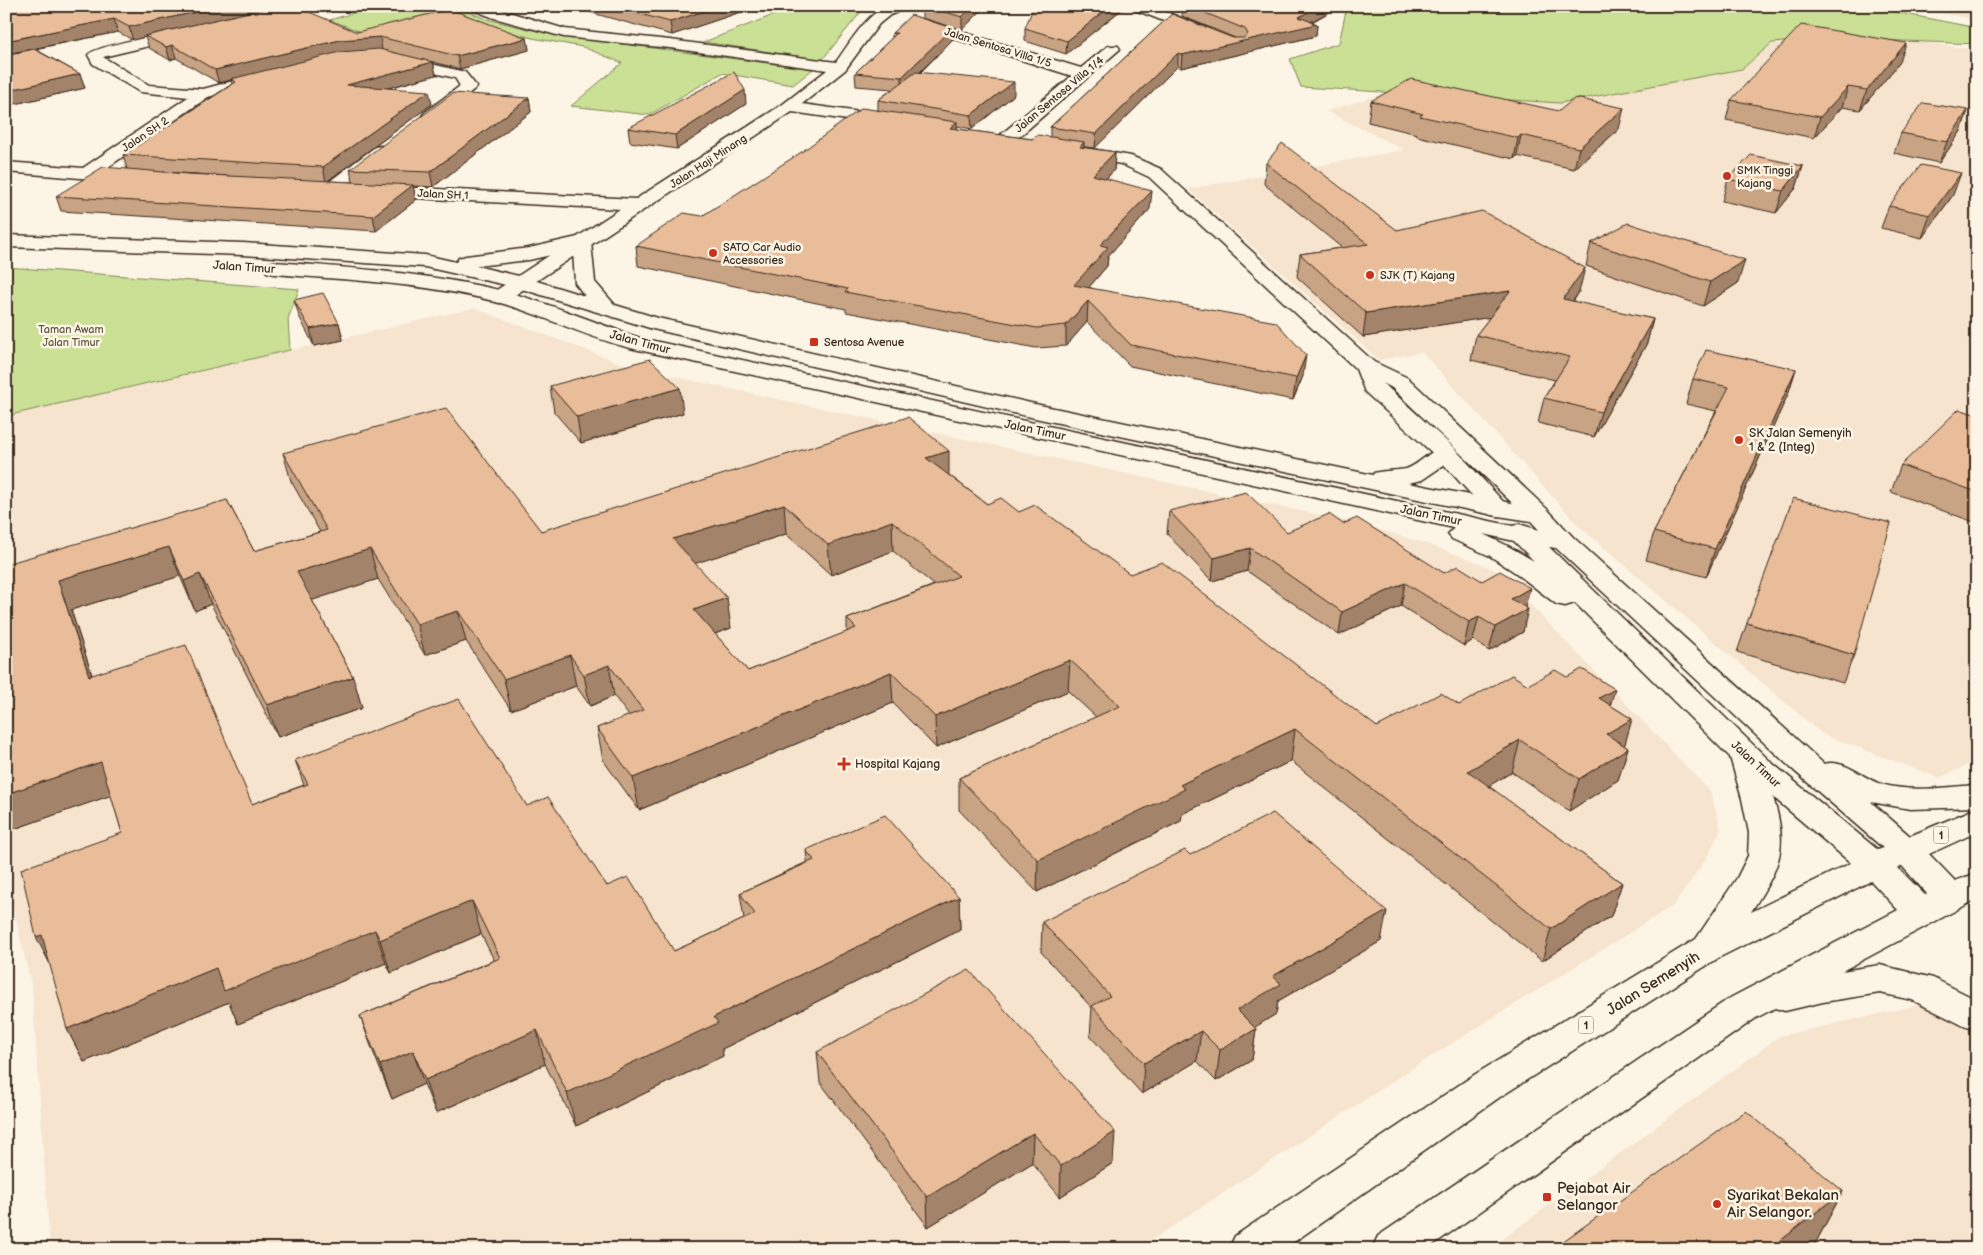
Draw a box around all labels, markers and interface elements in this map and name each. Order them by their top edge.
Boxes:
street label: Jalan Sentosa Villa 1/5 [943,25,1053,70]
street label: Jalan Sentosa Villa 1/4 [1012,53,1106,135]
street label: Jalan SH 2 [119,114,171,155]
street label: Jalan Haji Minang [667,132,749,191]
place label: SMK Tinggi Kajang [1737,164,1793,190]
marker: SMK Tinggi Kajang [1721,170,1733,182]
street label: Jalan SH 1 [417,187,469,202]
place label: SATO Car Audio Accessories [723,241,801,267]
marker: SATO Car Audio Accessories [707,247,719,259]
street label: Jalan Timur [212,258,276,277]
marker: SJK (T) Kajang [1364,269,1376,281]
place label: SJK (T) Kajang [1380,269,1455,282]
park label: Taman Awam Jalan Timur [38,323,104,349]
street label: Jalan Timur [608,327,673,358]
marker: Sentosa Avenue [808,336,820,348]
place label: Sentosa Avenue [824,336,905,349]
street label: Jalan Timur [1003,417,1068,444]
place label: SK Jalan Semenyih 1 & 2 (Integ) [1749,426,1852,455]
marker: SK Jalan Semenyih 1 & 2 (Integ) [1733,434,1745,446]
street label: Jalan Timur [1399,502,1464,529]
street label: Jalan Timur [1728,738,1784,792]
marker: Hospital Kajang [837,757,851,771]
place label: Hospital Kajang [855,757,940,772]
road number: 1 [1934,826,1948,844]
street label: Jalan Semenyih [1603,947,1703,1020]
road number: 1 [1578,1016,1594,1034]
place label: Pejabat Air Selangor [1557,1179,1631,1215]
place label: Syarikat Bekalan Air Selangor. [1727,1186,1839,1222]
marker: Pejabat Air Selangor [1541,1191,1553,1203]
marker: Syarikat Bekalan Air Selangor. [1711,1198,1723,1210]

